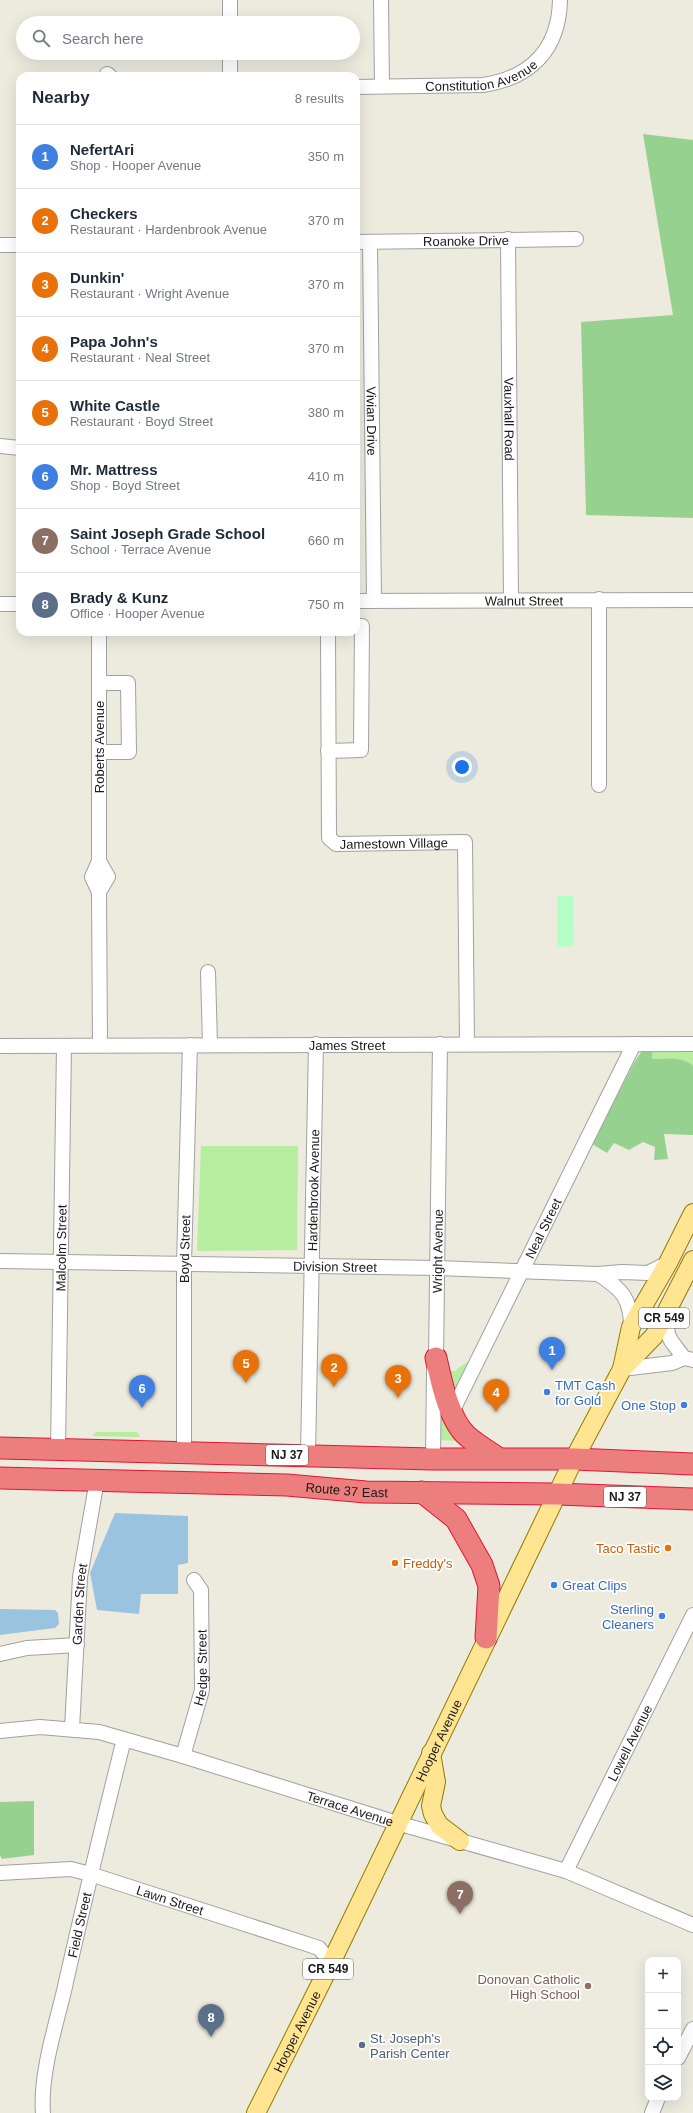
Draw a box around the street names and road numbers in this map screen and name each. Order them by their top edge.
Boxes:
street label: Constitution Avenue [425,57,540,94]
street label: Roanoke Drive [423,233,509,249]
street label: Vauxhall Road [501,377,517,461]
street label: Vivian Drive [364,386,379,456]
street label: Walnut Street [485,593,564,609]
street label: Roberts Avenue [92,701,107,793]
street label: Jamestown Village [340,835,448,852]
street label: James Street [309,1038,386,1053]
street label: Hardenbrook Avenue [305,1129,322,1251]
street label: Neal Street [522,1196,565,1261]
street label: Malcolm Street [53,1204,70,1292]
street label: Wright Avenue [430,1209,446,1293]
street label: Boyd Street [177,1214,193,1283]
street label: Division Street [293,1259,377,1275]
road number: CR 549 [639,1308,689,1328]
road number: NJ 37 [266,1445,308,1465]
street label: Route 37 East [305,1480,388,1500]
road number: NJ 37 [604,1487,646,1507]
street label: Garden Street [69,1562,90,1645]
street label: Hedge Street [191,1629,210,1708]
street label: Hooper Avenue [413,1697,465,1784]
street label: Lowell Avenue [605,1702,655,1784]
street label: Terrace Avenue [305,1788,395,1829]
street label: Lawn Street [135,1883,206,1918]
street label: Field Street [65,1891,95,1959]
road number: CR 549 [303,1959,353,1979]
street label: Hooper Avenue [270,1988,324,2075]

